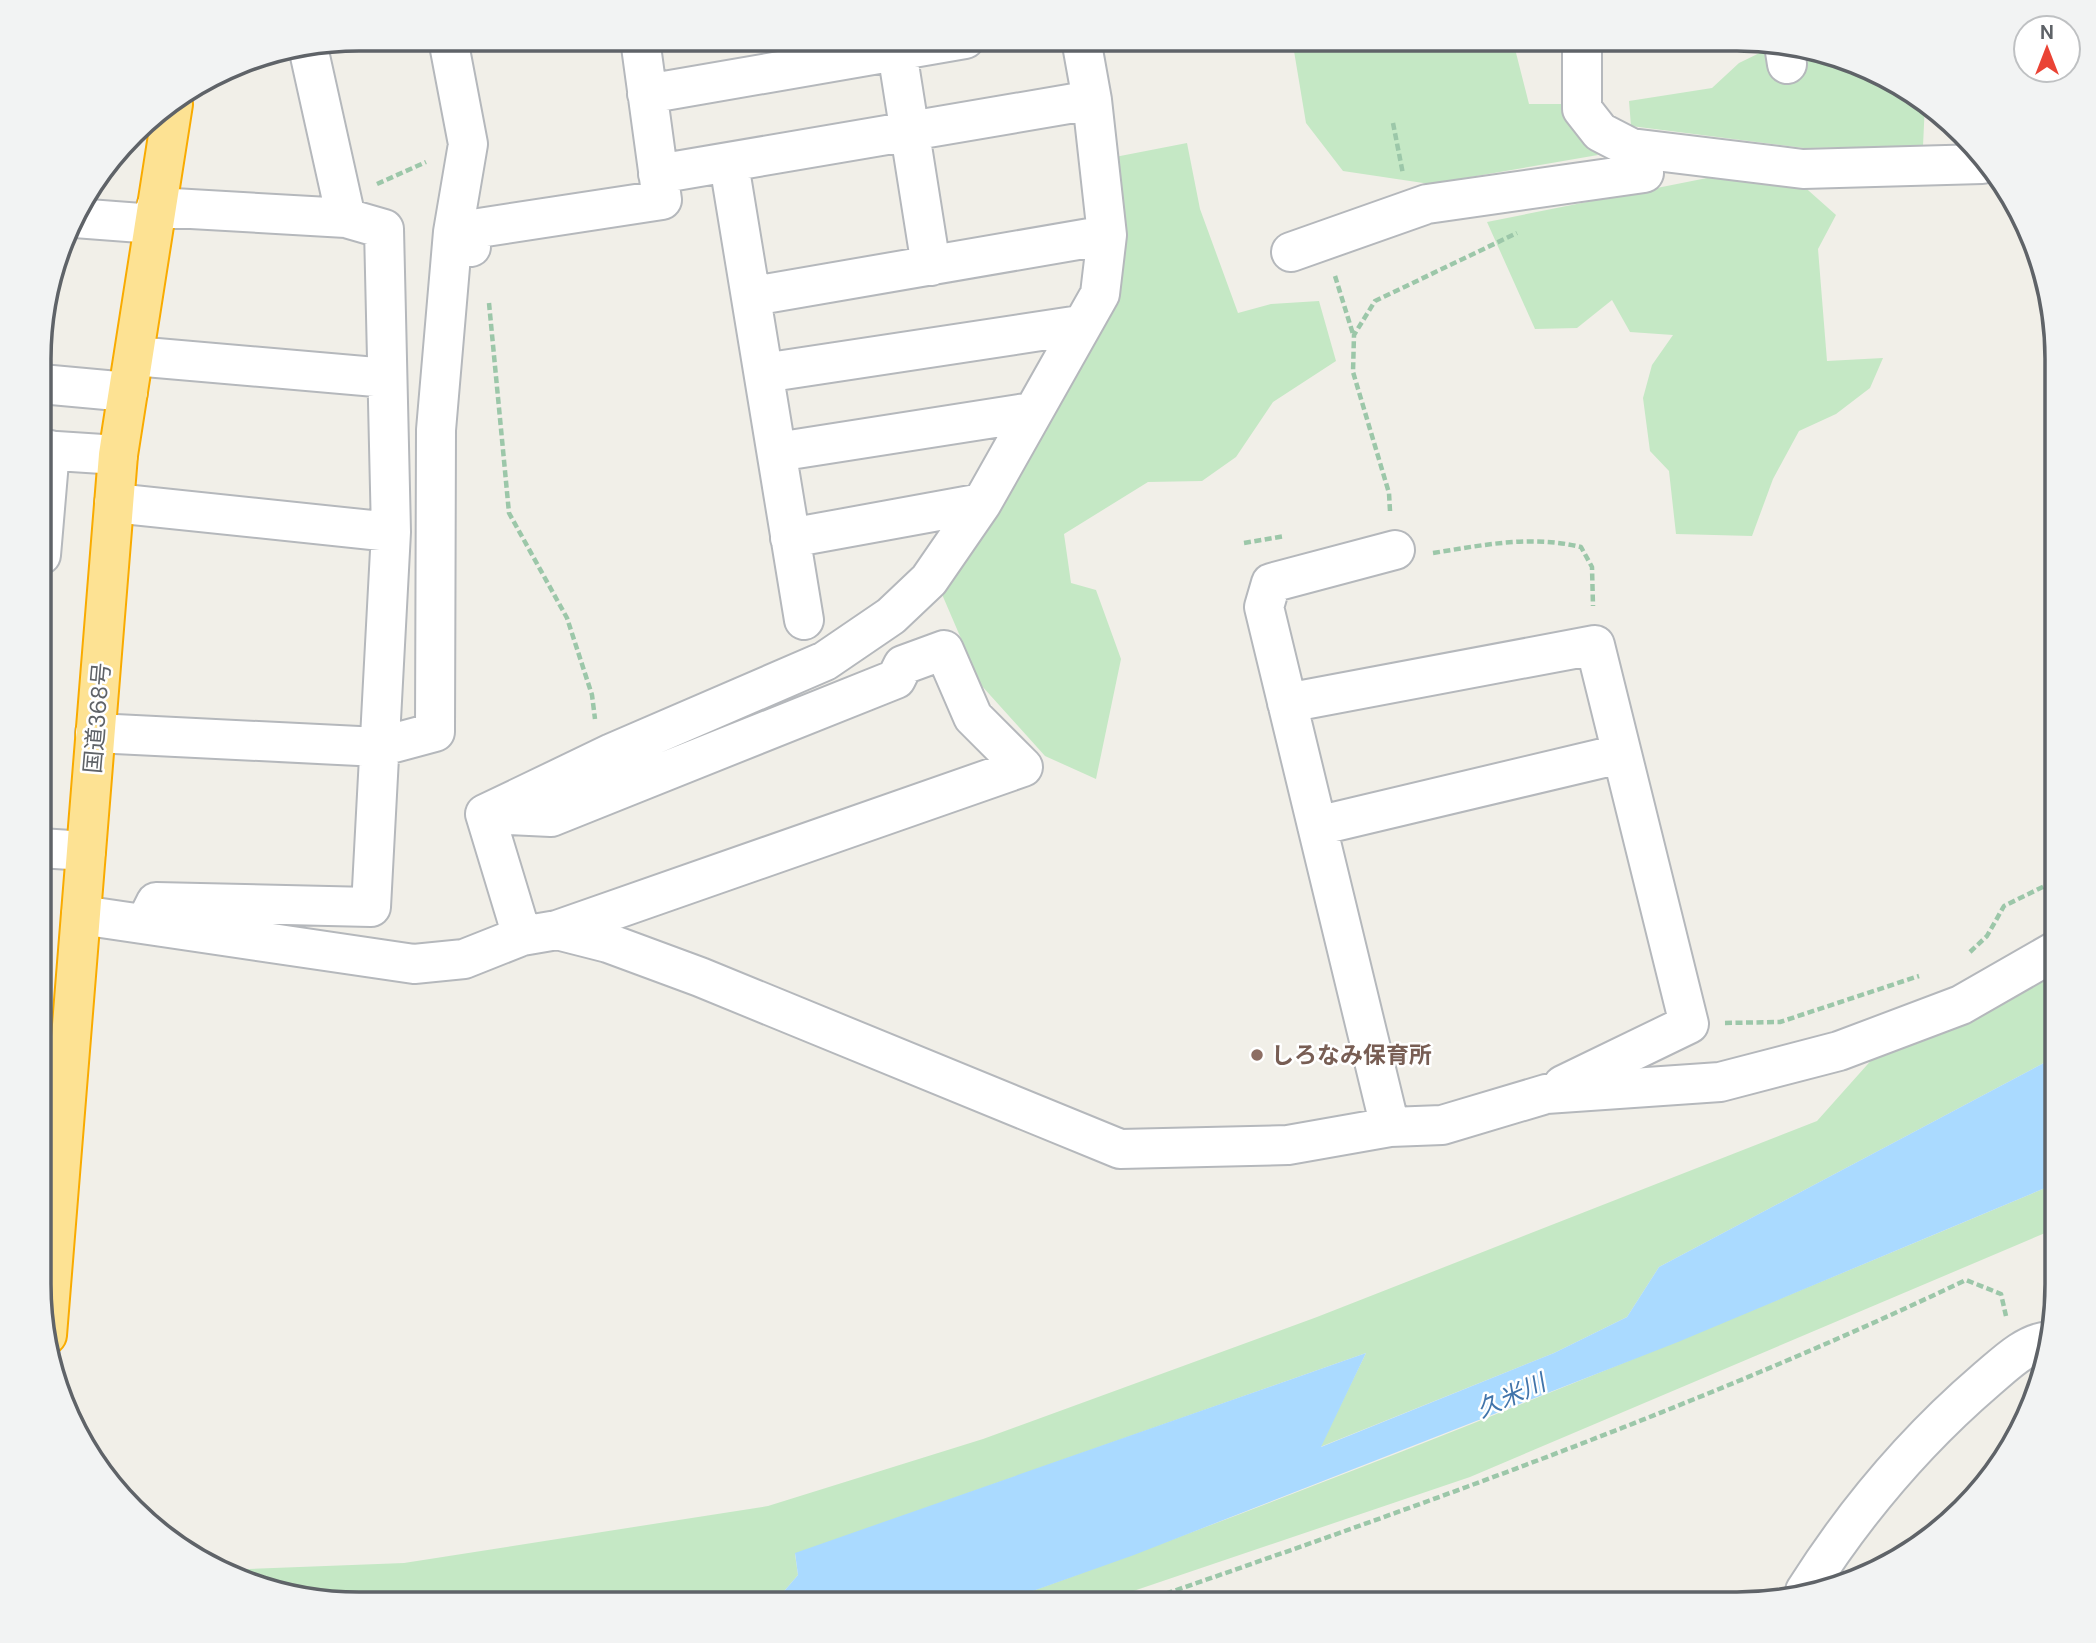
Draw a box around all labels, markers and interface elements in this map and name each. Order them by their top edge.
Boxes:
north arrow [2012,14,2082,84]
text: N [2040,20,2054,45]
street label: 国道368号 [77,661,117,775]
place label: しろなみ保育所 [1271,1040,1432,1070]
marker: しろなみ保育所 [1249,1047,1265,1063]
water label: 久米川 [1472,1366,1553,1424]

